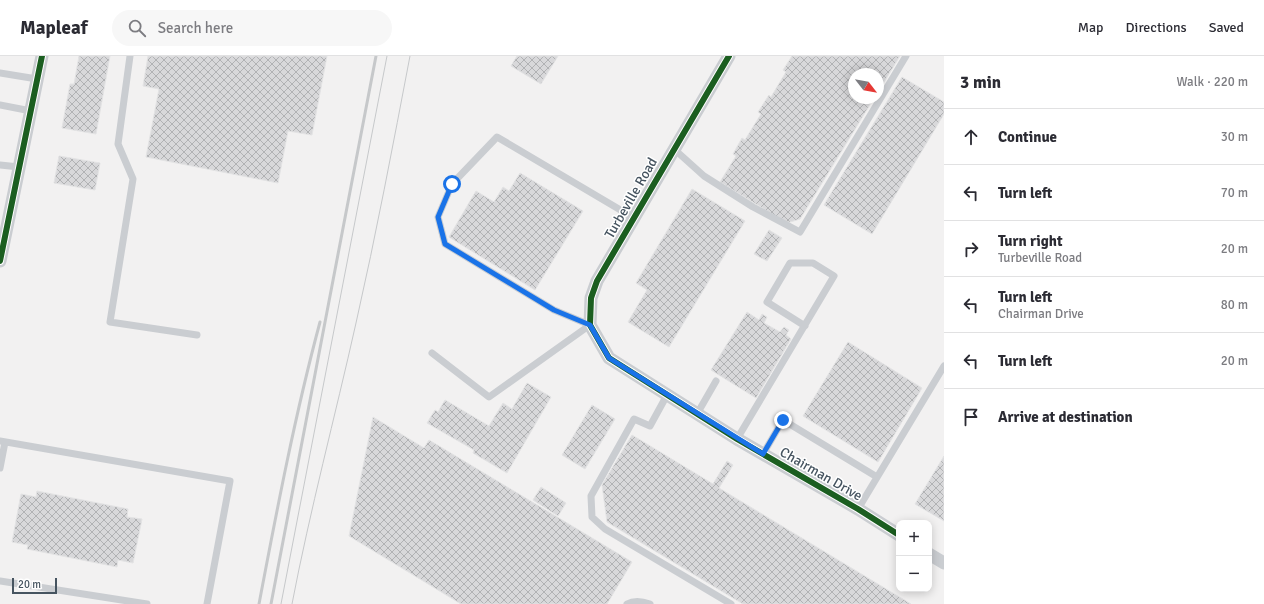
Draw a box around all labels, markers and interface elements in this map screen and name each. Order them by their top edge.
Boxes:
search box [112,10,392,46]
text: Mapleaf [20,16,88,40]
icon: search [126,17,148,39]
text: Search here [158,19,233,37]
text: Map [1078,19,1104,36]
text: Directions [1126,19,1187,36]
text: Saved [1209,19,1244,36]
north arrow [848,68,884,104]
text: 3 min [960,72,1001,93]
text: Walk · 220 m [1177,74,1248,90]
icon: ahead [960,126,982,148]
text: Continue [998,128,1057,146]
text: 30 m [1221,129,1248,145]
street label: Turbeville Road [601,154,661,242]
route start [443,175,461,193]
icon: left [960,182,982,204]
text: Turn left [998,184,1052,202]
text: 70 m [1221,185,1248,201]
text: Turn right [998,232,1063,250]
icon: right [960,238,982,260]
text: 20 m [1221,241,1248,257]
text: Turbeville Road [998,250,1082,266]
text: Turn left [998,288,1052,306]
icon: left [960,294,982,316]
text: 80 m [1221,297,1248,313]
text: Chairman Drive [998,306,1084,322]
icon: left [960,350,982,372]
text: Turn left [998,352,1052,370]
text: 20 m [1221,353,1248,369]
icon: arrive [960,406,982,428]
text: Arrive at destination [998,408,1133,426]
route end [774,411,792,429]
street label: Chairman Drive [777,444,865,504]
map controls [896,520,932,592]
button: + [896,520,932,556]
button: − [896,556,932,592]
scale bar [12,576,57,595]
text: 20 m [18,578,41,591]

